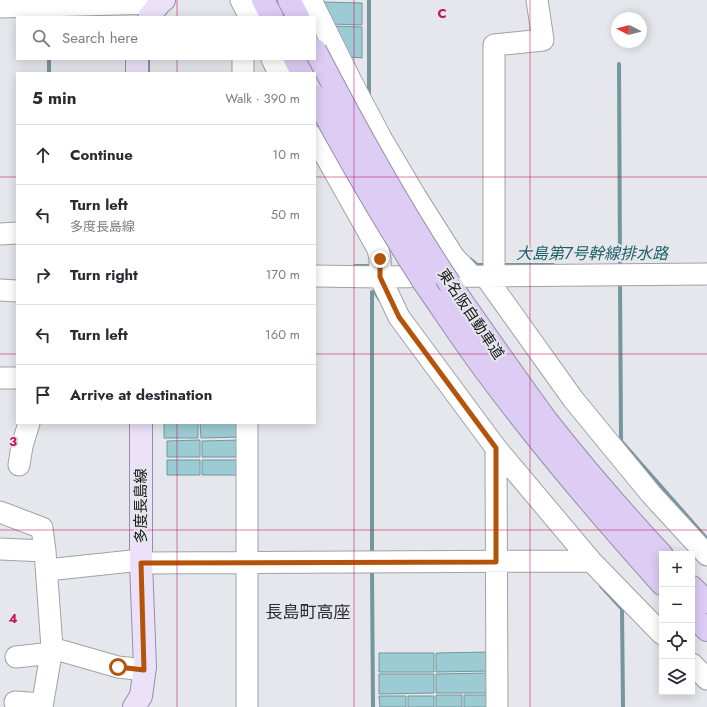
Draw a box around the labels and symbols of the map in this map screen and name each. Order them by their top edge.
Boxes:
text: C [437,4,447,23]
north arrow [611,12,647,48]
water label: 大島第7号幹線排水路 [516,242,670,265]
route end [371,250,389,268]
street label: 東名阪自動車道 [433,264,509,364]
text: 3 [9,432,17,451]
street label: 多度長島線 [130,468,152,544]
district label: 長島町高座 [266,600,351,624]
text: 4 [8,609,18,628]
route start [109,658,127,676]

